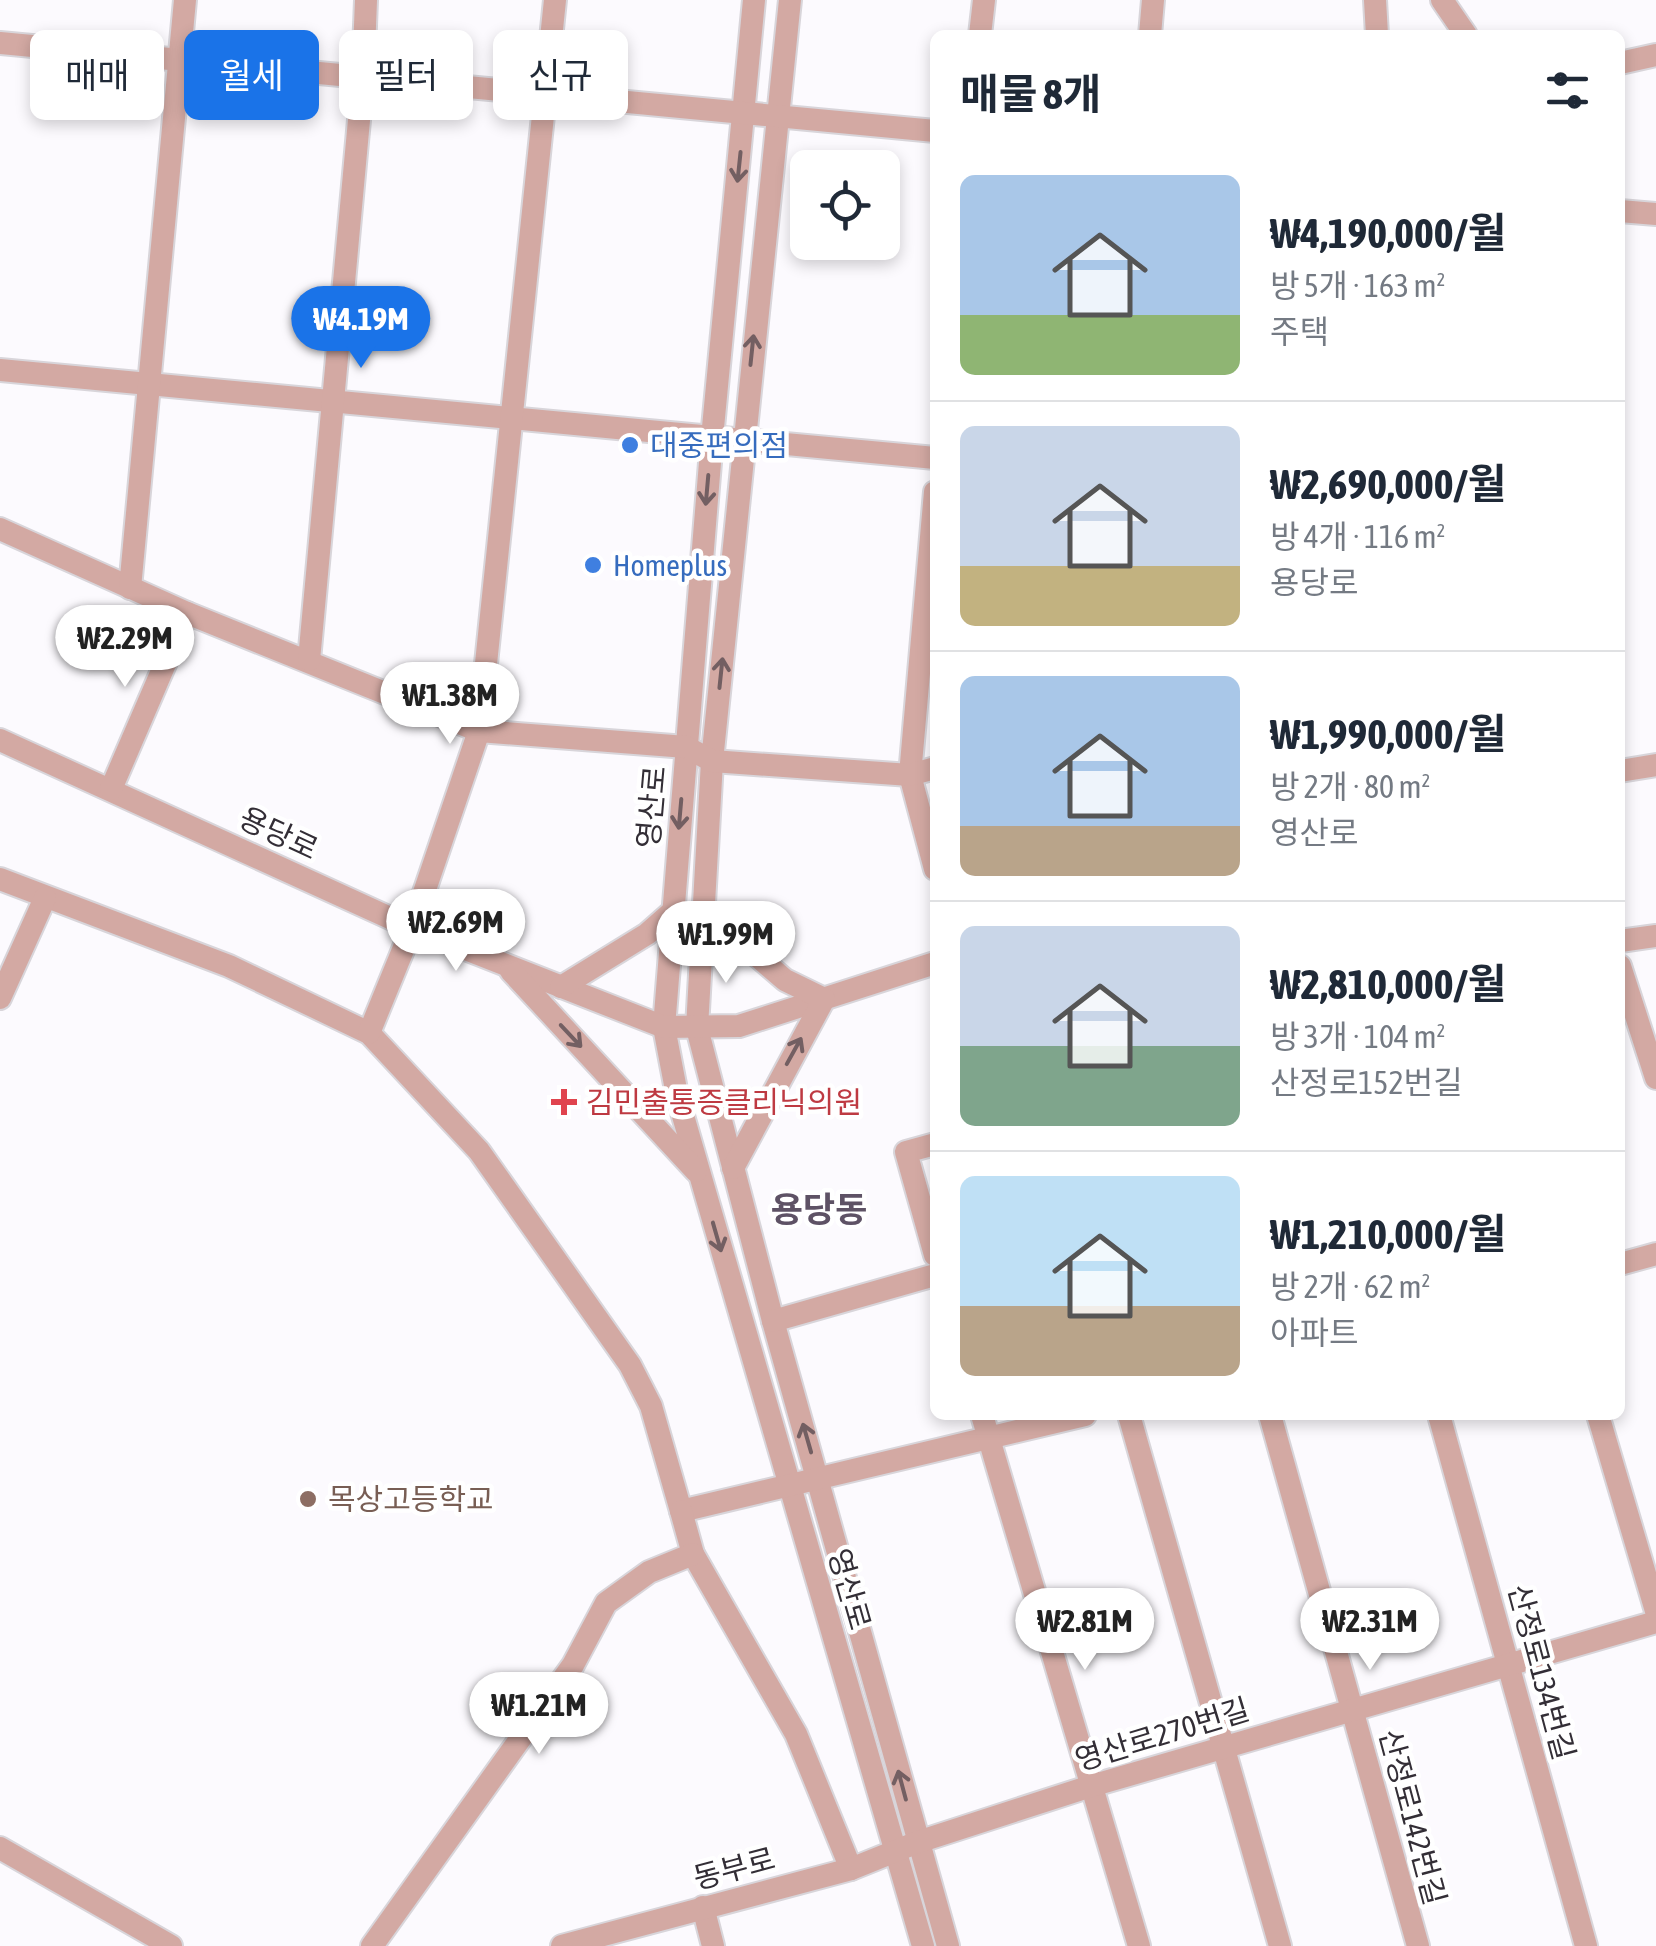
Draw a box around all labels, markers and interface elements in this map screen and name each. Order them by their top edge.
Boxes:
chip: 매매 [30,30,164,120]
chip: 월세 [184,30,319,120]
chip: 필터 [339,30,473,120]
chip: 신규 [493,30,628,120]
icon: filters [1540,63,1595,118]
text: 매물 8개 [960,70,1101,118]
one-way arrow [729,150,748,182]
map controls [790,150,900,260]
button: locate [790,150,900,260]
text: ₩4,190,000/월 [1270,209,1506,257]
icon: home [1040,215,1160,335]
text: 방 5개 · 163 m² [1270,267,1445,304]
pin: ₩4.19M [280,286,442,371]
text: ₩4.19M [313,300,409,337]
text: 주택 [1270,313,1329,350]
one-way arrow [743,334,762,366]
place label: 대중편의점 [650,428,788,462]
marker: 대중편의점 [619,434,641,456]
text: ₩2,690,000/월 [1270,460,1506,508]
icon: home [1040,466,1160,586]
one-way arrow [698,474,717,506]
text: 방 4개 · 116 m² [1270,518,1445,555]
place label: Homeplus [613,548,727,582]
marker: Homeplus [582,554,604,576]
text: 용당로 [1270,564,1358,601]
pin: ₩2.29M [44,605,206,690]
text: ₩2.29M [77,619,173,656]
one-way arrow [712,658,731,690]
pin: ₩1.38M [369,662,531,747]
text: ₩1.38M [402,676,498,713]
text: ₩1,990,000/월 [1270,710,1506,758]
icon: home [1040,716,1160,836]
street label: 영산로 [630,764,672,850]
text: 방 2개 · 80 m² [1270,768,1430,805]
one-way arrow [671,798,690,830]
street label: 용당로 [234,800,324,866]
text: 영산로 [1270,814,1358,851]
pin: ₩2.69M [375,889,537,974]
pin: ₩1.99M [645,901,807,986]
text: ₩2.69M [408,903,504,940]
text: ₩1.99M [678,915,774,952]
text: ₩2,810,000/월 [1270,960,1506,1008]
icon: home [1040,966,1160,1086]
text: 방 3개 · 104 m² [1270,1018,1445,1055]
one-way arrow [559,1023,582,1048]
one-way arrow [785,1037,805,1066]
text: 산정로152번길 [1270,1064,1462,1101]
place label: 김민출통증클리닉의원 [586,1085,862,1119]
marker: 김민출통증클리닉의원 [551,1089,577,1115]
district label: 용당동 [771,1189,867,1229]
text: ₩1,210,000/월 [1270,1210,1506,1258]
icon: home [1040,1216,1160,1336]
one-way arrow [709,1221,727,1252]
text: 방 2개 · 62 m² [1270,1268,1430,1305]
text: 아파트 [1270,1314,1358,1351]
one-way arrow [797,1423,815,1454]
place label: 목상고등학교 [328,1482,494,1516]
marker: 목상고등학교 [297,1488,319,1510]
street label: 영산로 [822,1545,878,1633]
street label: 산정로134번길 [1502,1581,1582,1763]
pin: ₩2.81M [1004,1588,1166,1673]
pin: ₩2.31M [1289,1588,1451,1673]
text: ₩2.81M [1037,1602,1133,1639]
text: ₩2.31M [1322,1602,1418,1639]
pin: ₩1.21M [458,1672,620,1757]
text: ₩1.21M [491,1686,587,1723]
street label: 영산로270번길 [1071,1691,1253,1777]
street label: 산정로142번길 [1373,1726,1453,1908]
one-way arrow [892,1770,911,1801]
street label: 동부로 [690,1841,778,1895]

